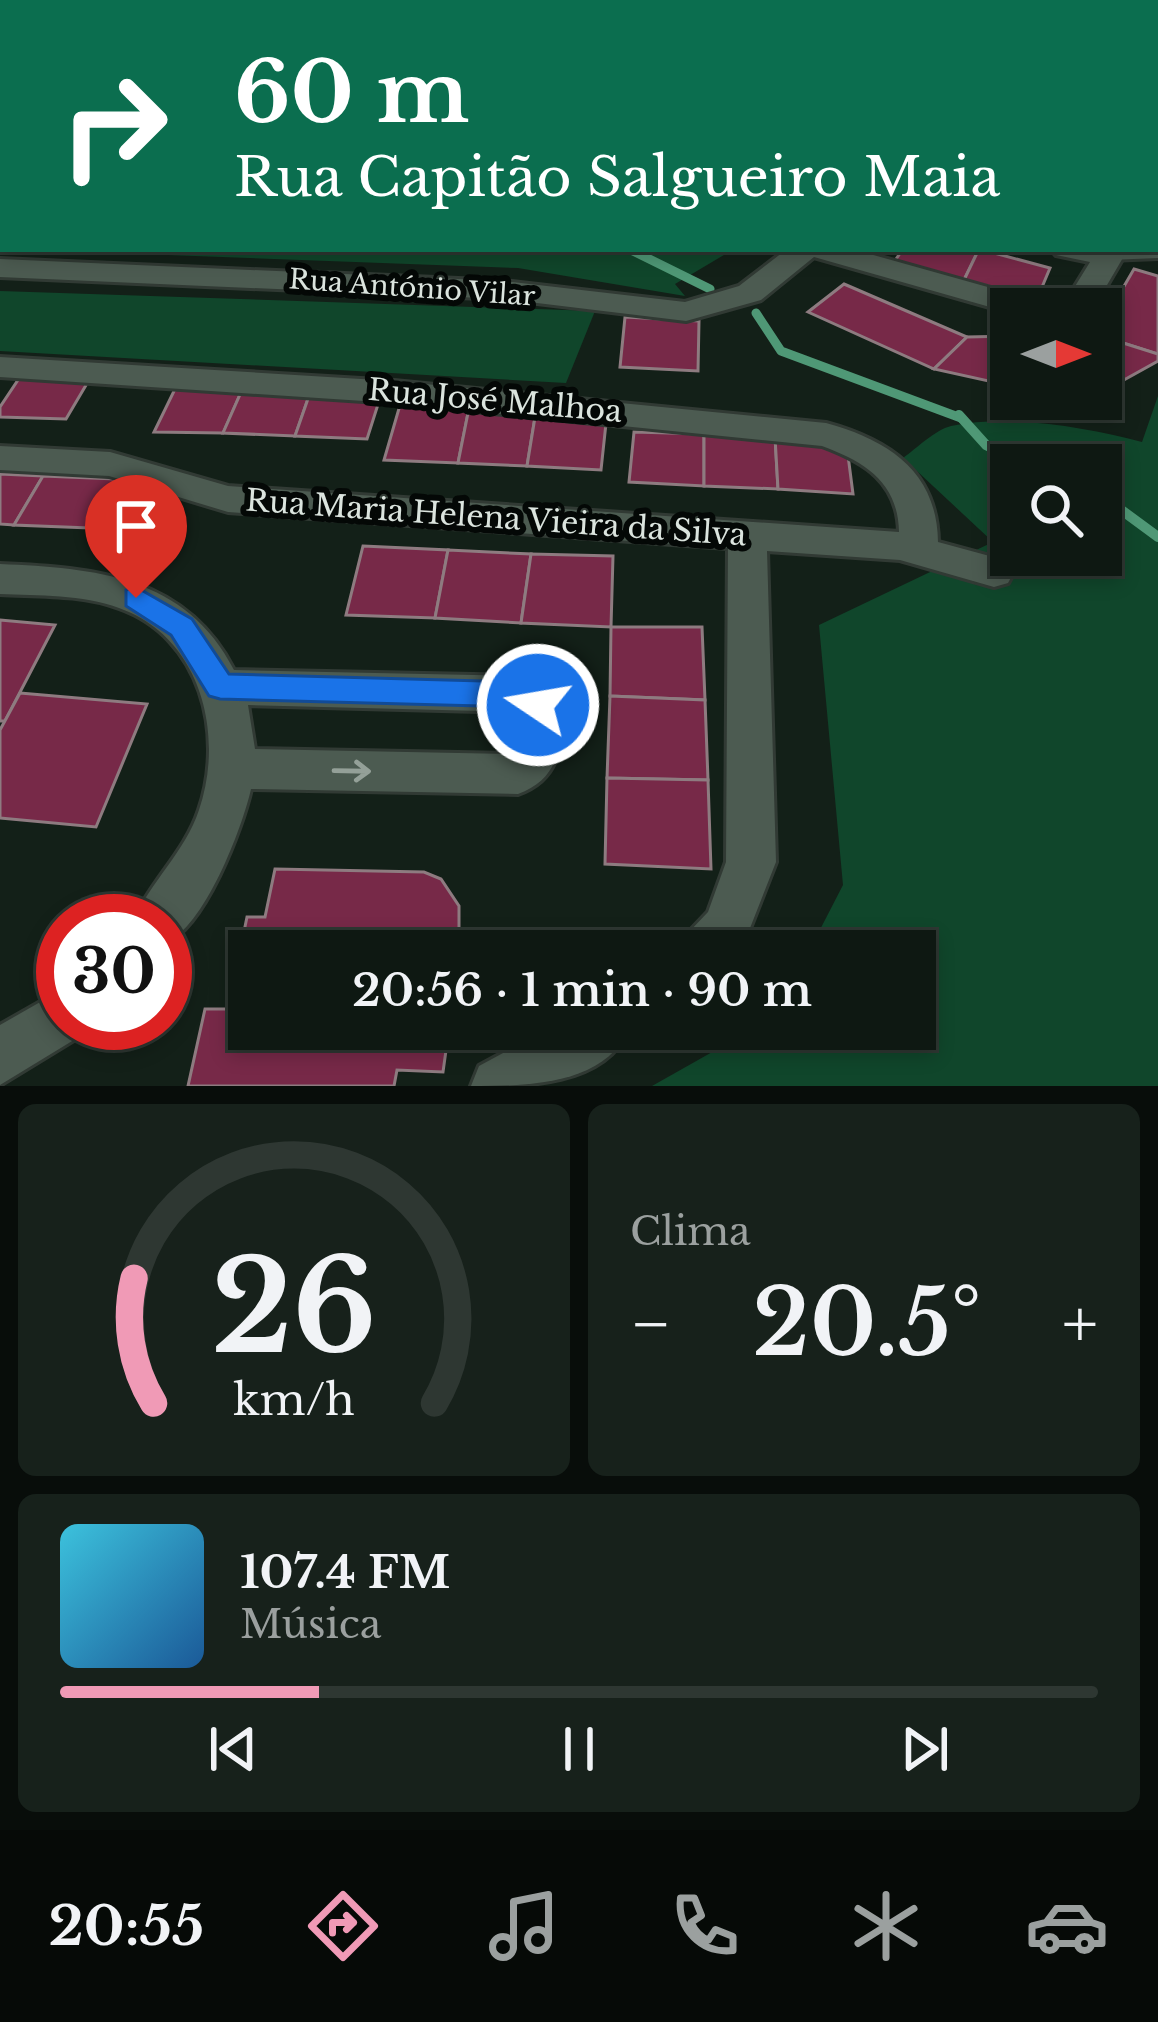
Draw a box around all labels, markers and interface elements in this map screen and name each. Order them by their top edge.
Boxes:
text: 60 m [234,41,469,145]
icon: right [36,48,192,204]
text: Rua Capitão Salgueiro Maia [234,144,1000,211]
street label: Rua António Vilar [288,262,536,313]
north arrow [990,288,1122,420]
map controls [990,288,1122,576]
street label: Rua José Malhoa [367,371,624,430]
button: search [990,444,1122,576]
pin [85,475,187,598]
street label: Rua Maria Helena Vieira da Silva [244,482,748,553]
icon: arrive [103,493,169,559]
position arrow [475,642,601,768]
one-way arrow [332,759,371,782]
speed limit sign: 30 [36,894,192,1050]
text: 20:56 · 1 min · 90 m [352,962,812,1018]
text: Clima [630,1207,751,1256]
text: 26 [211,1231,377,1386]
text: 20.5° [752,1268,981,1379]
text: − [630,1283,672,1365]
text: + [1062,1283,1098,1365]
text: km/h [233,1373,355,1427]
text: 107.4 FM [240,1544,450,1600]
text: Música [240,1600,381,1649]
icon: previous [200,1716,266,1782]
icon: pause [546,1716,612,1782]
icon: next [892,1716,958,1782]
icon: directions [301,1884,385,1968]
icon: music [482,1884,566,1968]
icon: phone [663,1884,747,1968]
icon: climate [844,1884,928,1968]
icon: car [1025,1884,1109,1968]
text: 20:55 [49,1893,204,1960]

